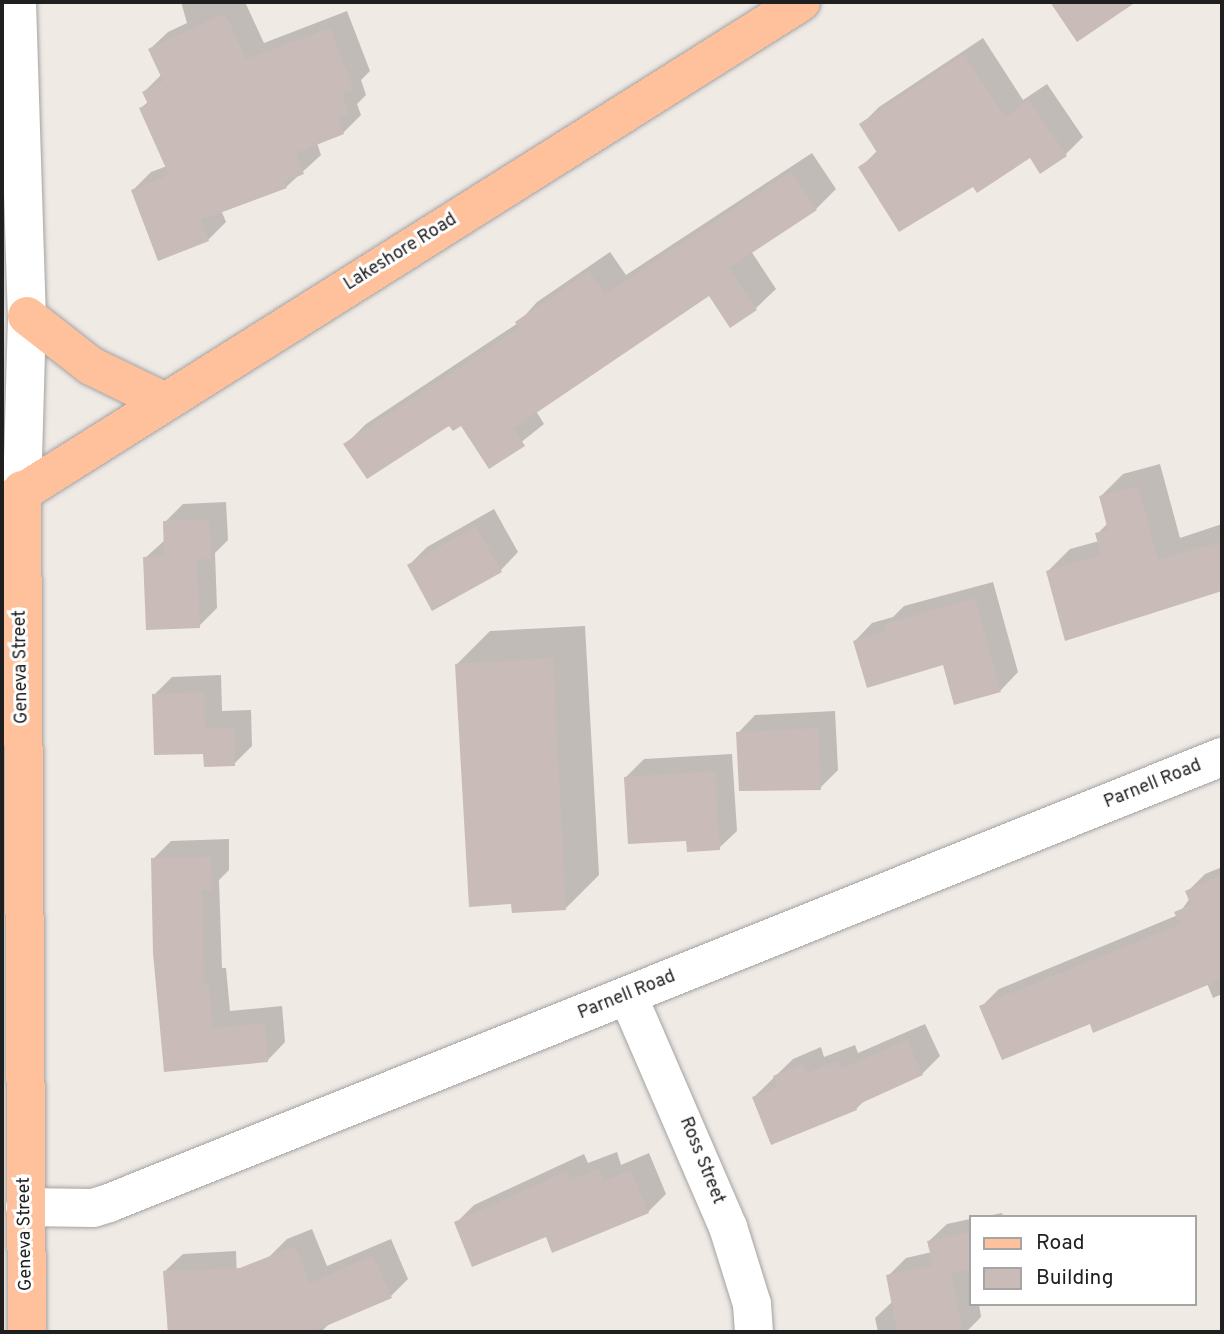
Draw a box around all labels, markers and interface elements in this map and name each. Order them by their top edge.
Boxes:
street label: Lakeshore Road [341,210,461,296]
street label: Geneva Street [10,610,34,724]
street label: Parnell Road [1101,756,1205,814]
street label: Parnell Road [575,967,679,1025]
street label: Ross Street [674,1114,728,1208]
street label: Geneva Street [14,1177,38,1291]
legend [968,1215,1196,1306]
text: Road [1036,1230,1085,1257]
text: Building [1036,1265,1114,1292]

